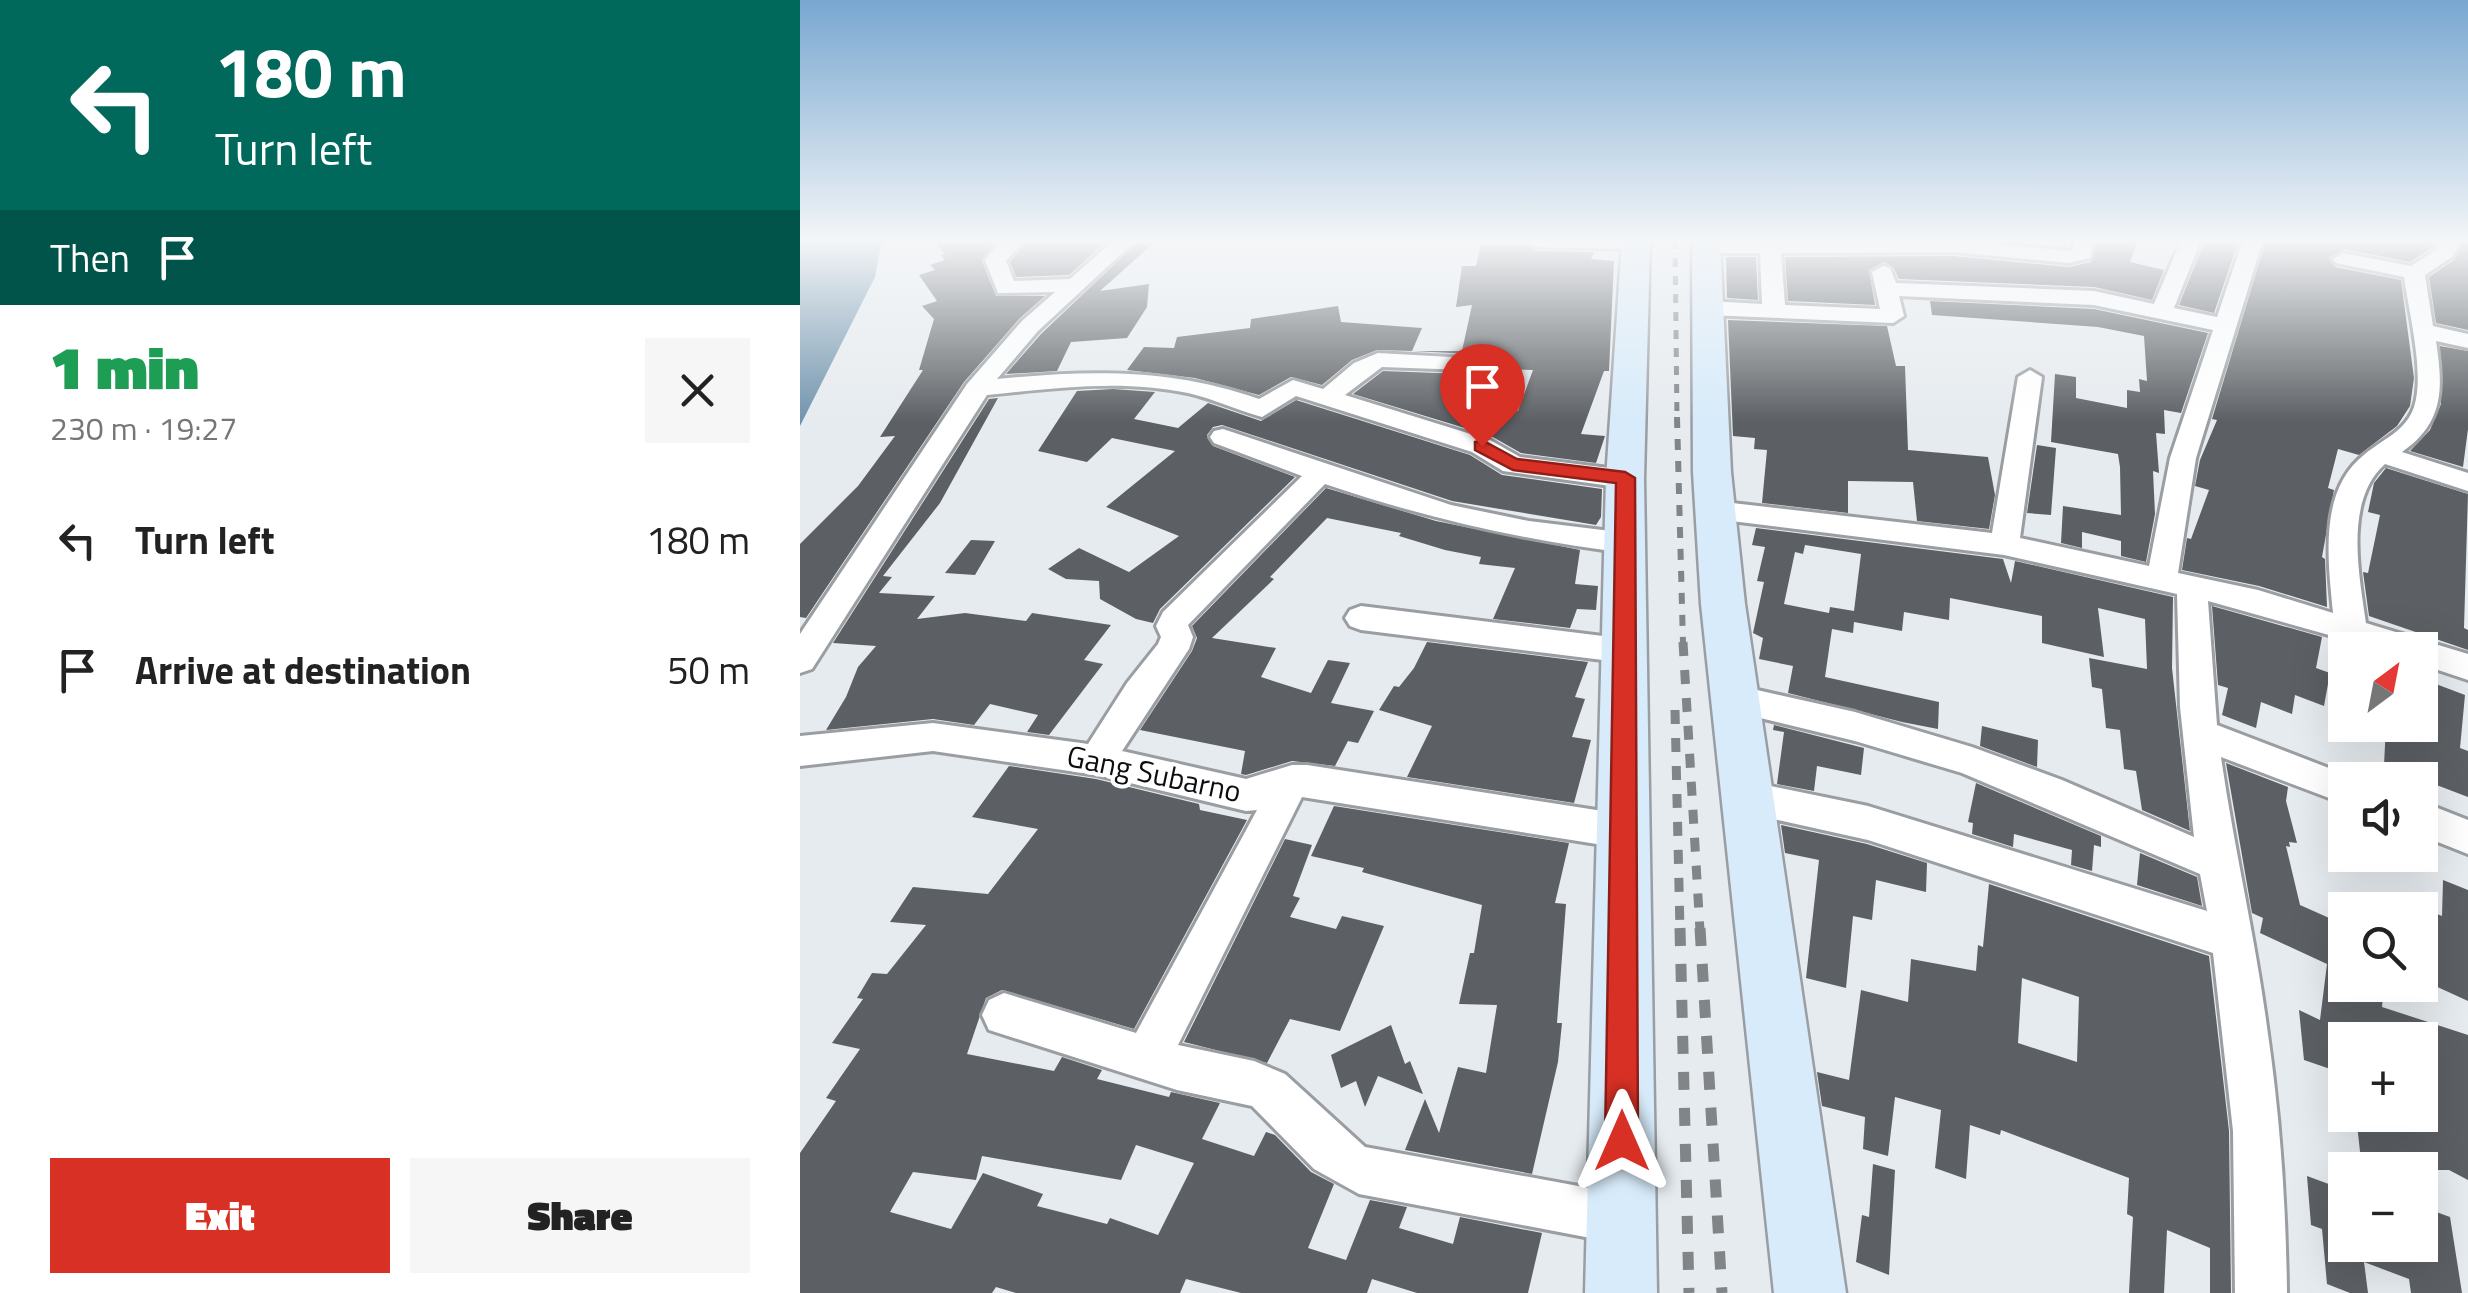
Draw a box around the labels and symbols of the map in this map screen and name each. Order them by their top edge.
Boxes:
pin [1440,344,1525,447]
north arrow [2328,632,2438,742]
street label: Gang Subarno [1063,732,1246,814]
position arrow [1570,1089,1674,1193]

